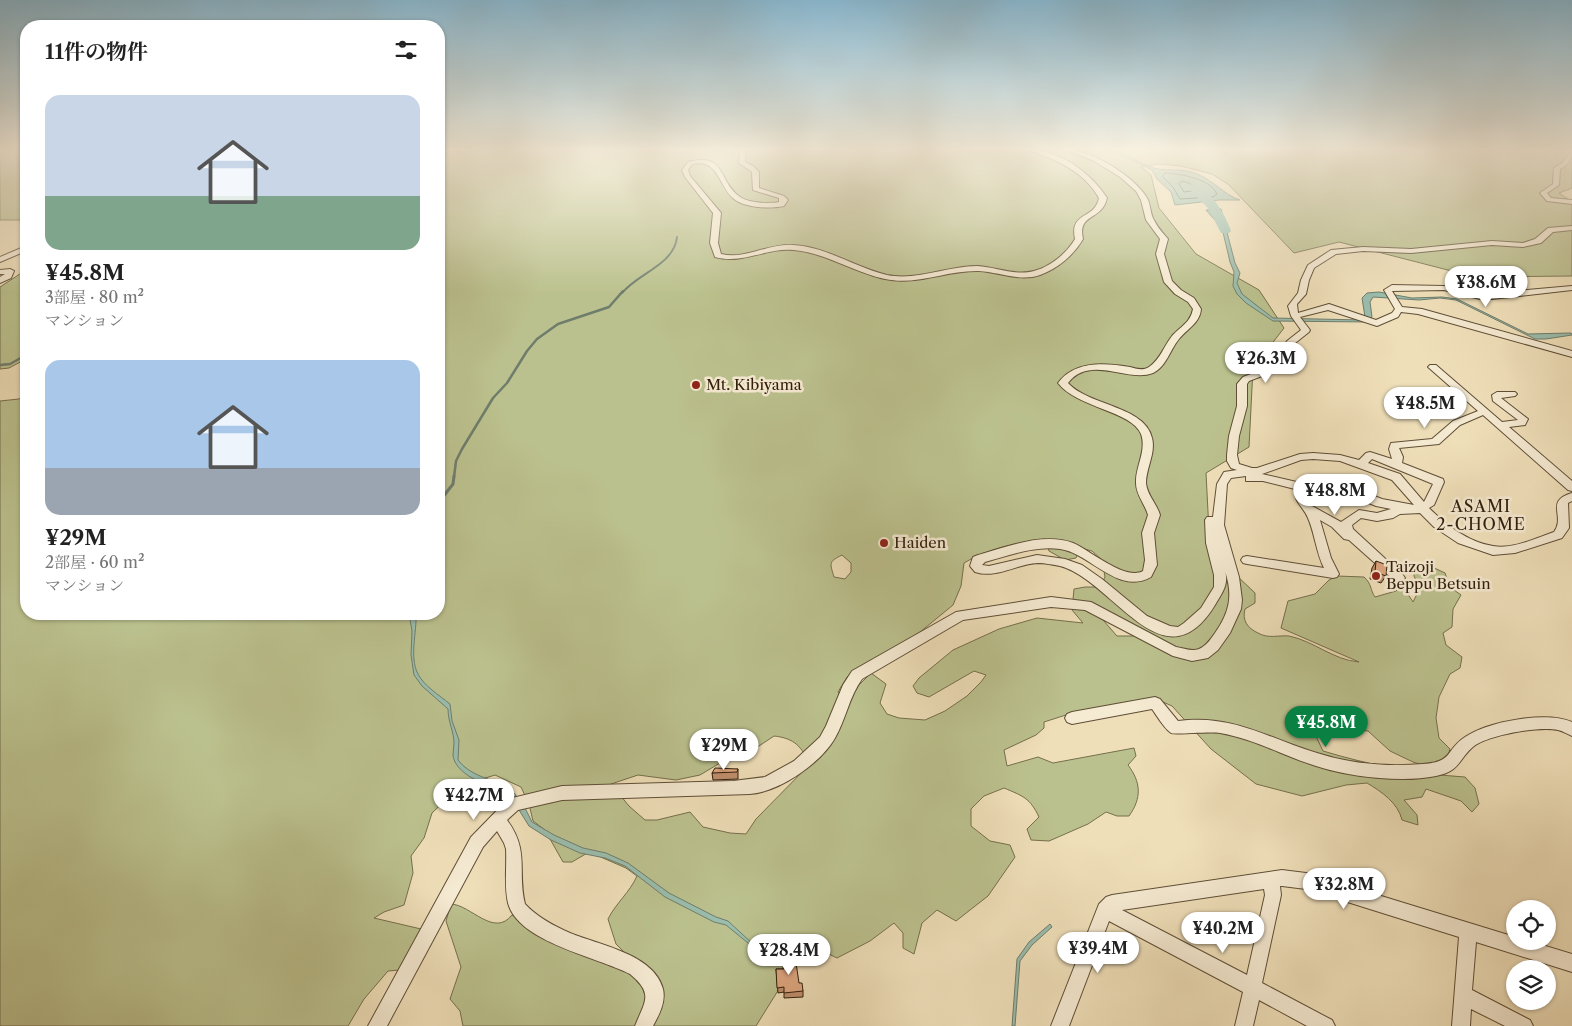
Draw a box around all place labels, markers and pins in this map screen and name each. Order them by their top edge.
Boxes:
pin: ¥38.6M [1445,266,1527,308]
pin: ¥26.3M [1225,342,1307,384]
place label: Mt. Kibiyama [706,375,802,394]
marker: Mt. Kibiyama [690,379,702,391]
pin: ¥48.5M [1384,386,1466,429]
pin: ¥48.8M [1294,474,1376,516]
place label: Haiden [894,533,947,552]
marker: Haiden [878,537,890,549]
place label: Taizoji Beppu Betsuin [1386,557,1491,593]
marker: Taizoji Beppu Betsuin [1370,570,1382,582]
pin: ¥45.8M [1285,706,1367,748]
pin: ¥29M [694,728,754,771]
pin: ¥42.7M [433,778,515,821]
pin: ¥32.8M [1303,868,1385,910]
pin: ¥40.2M [1182,912,1264,954]
pin: ¥39.4M [1057,932,1139,974]
pin: ¥28.4M [748,934,830,976]

